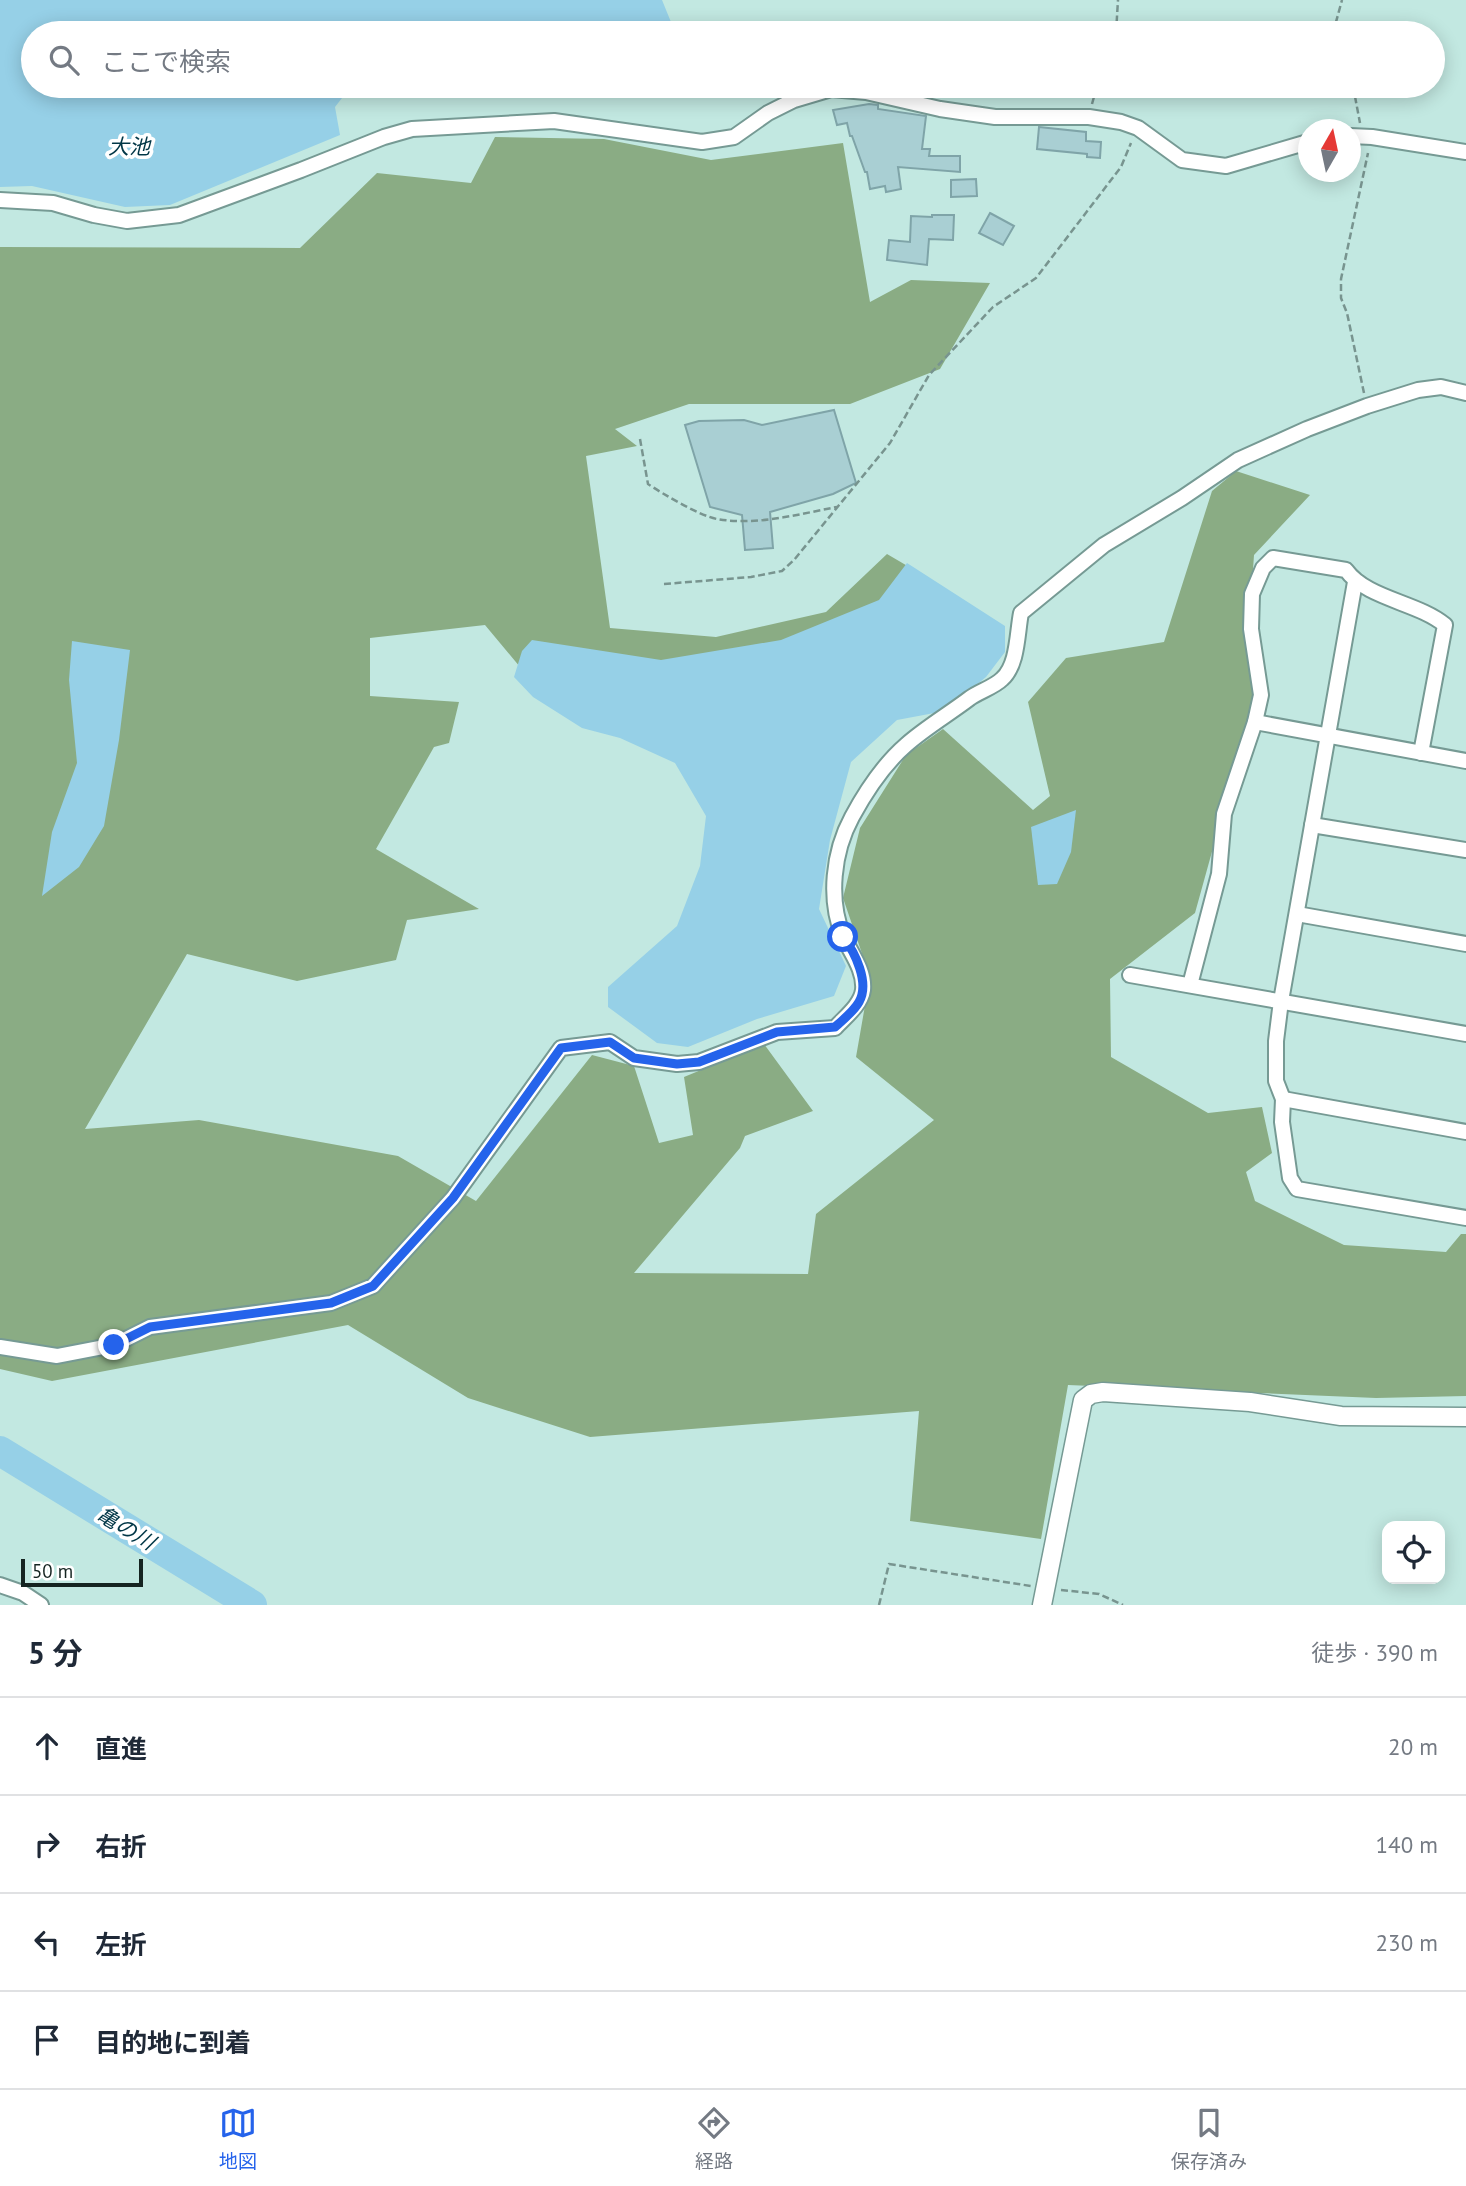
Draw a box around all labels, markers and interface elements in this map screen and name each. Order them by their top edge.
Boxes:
search box [21,21,1445,98]
icon: search [45,41,83,79]
text: ここで検索 [101,45,231,78]
north arrow [1298,119,1361,182]
water label: 大池 [108,133,152,160]
route start [827,921,858,952]
route end [98,1329,129,1360]
water label: 亀の川 [92,1500,162,1557]
map controls [1382,1521,1445,1584]
button: locate [1382,1521,1445,1584]
scale bar [21,1556,144,1588]
text: 50 m [32,1559,73,1583]
text: 5 分 [28,1633,83,1672]
text: 徒歩 · 390 m [1311,1638,1438,1667]
icon: ahead [28,1727,66,1765]
text: 直進 [95,1732,147,1765]
text: 20 m [1388,1732,1438,1761]
icon: right [28,1825,66,1863]
text: 右折 [95,1830,147,1863]
text: 140 m [1376,1830,1438,1859]
icon: left [28,1923,66,1961]
text: 左折 [95,1928,147,1961]
text: 230 m [1376,1928,1438,1957]
icon: arrive [28,2021,66,2059]
text: 目的地に到着 [95,2026,251,2059]
tab: 地図 [219,2104,257,2173]
tab: 経路 [695,2104,733,2173]
tab: 保存済み [1171,2104,1247,2173]

